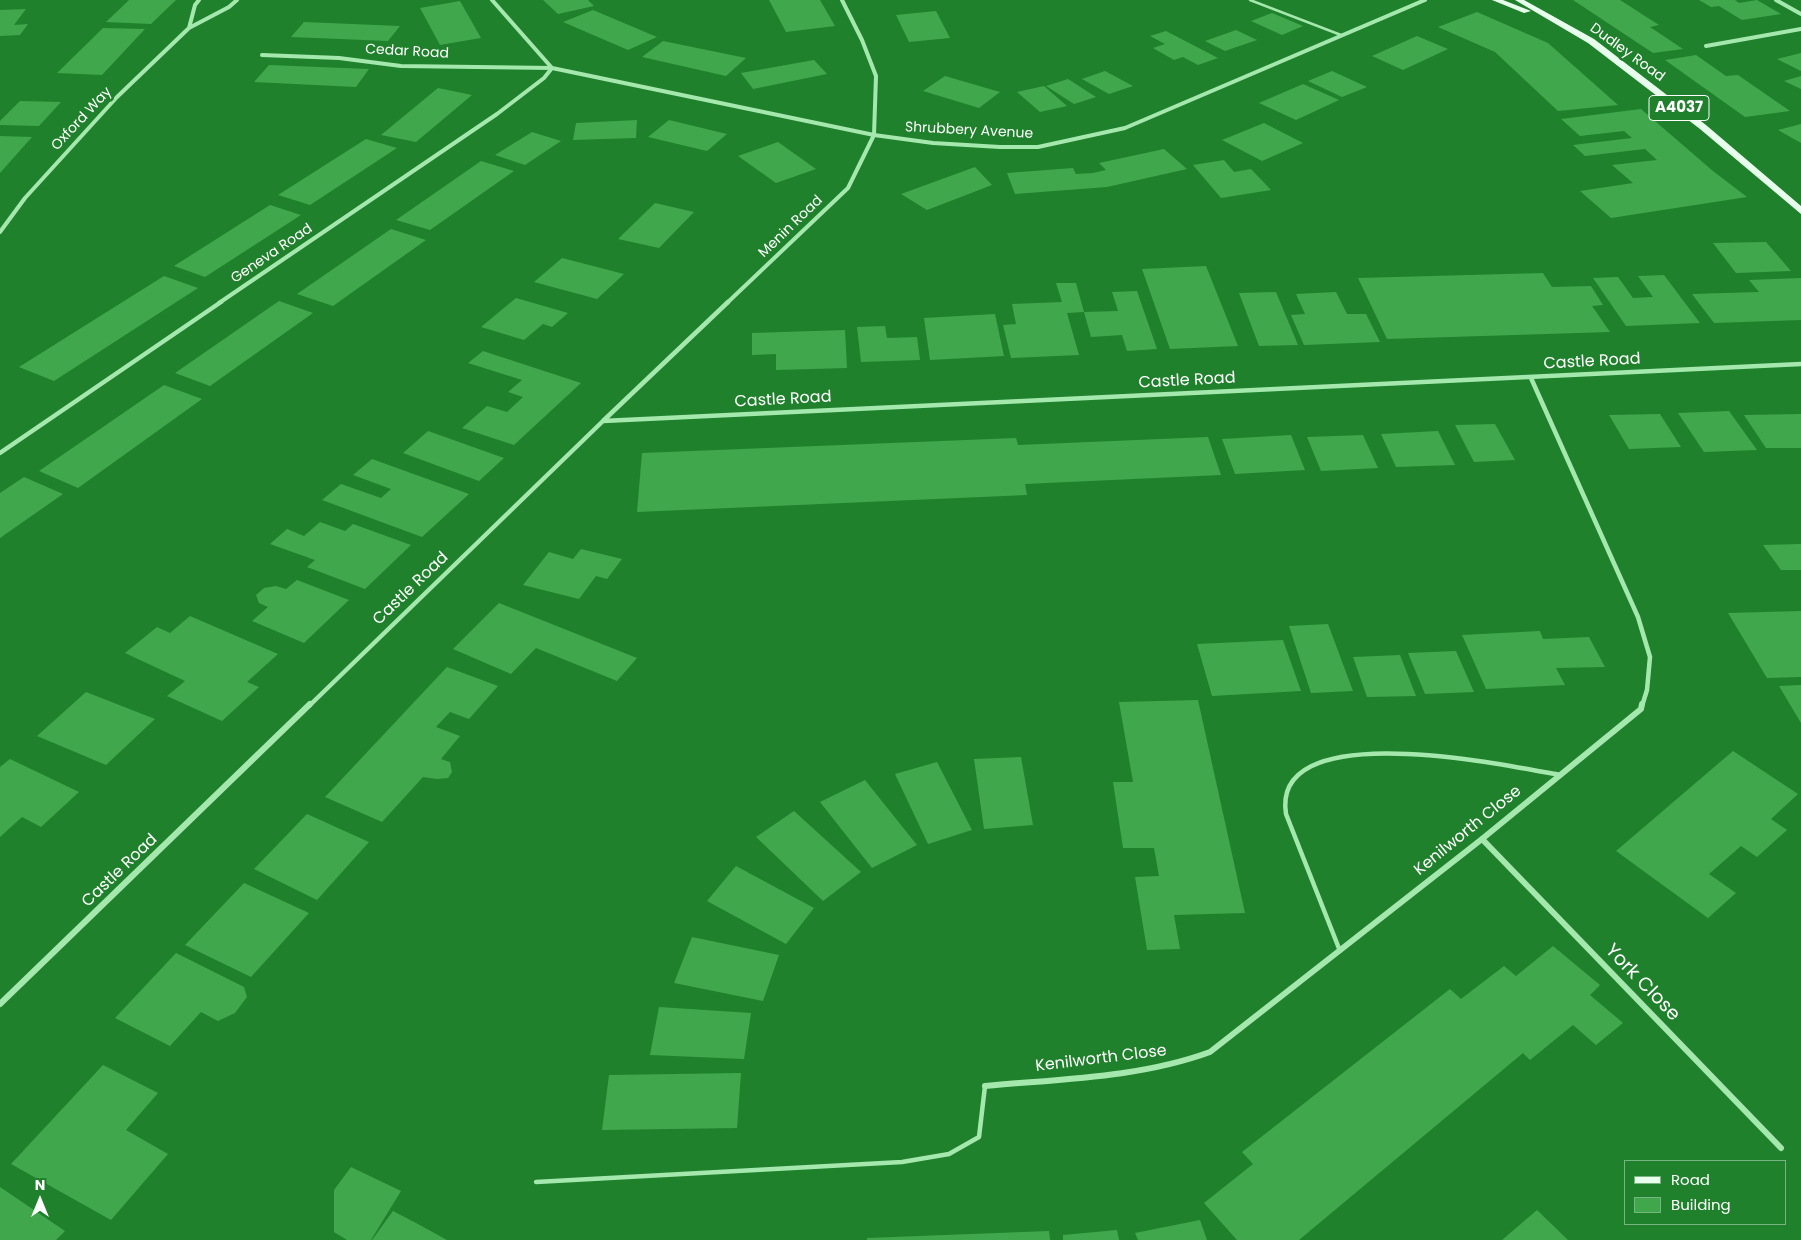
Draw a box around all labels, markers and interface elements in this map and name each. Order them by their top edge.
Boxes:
street label: Dudley Road [1586,20,1668,86]
street label: Cedar Road [365,41,449,63]
street label: Oxford Way [48,84,116,154]
road number: A4037 [1649,96,1709,120]
street label: Shrubbery Avenue [904,119,1034,143]
street label: Menin Road [756,192,826,262]
street label: Geneva Road [228,221,316,287]
street label: Castle Road [1543,350,1641,374]
street label: Castle Road [1138,369,1236,393]
street label: Castle Road [734,388,832,412]
street label: Castle Road [369,548,453,630]
street label: Kenilworth Close [1411,782,1525,880]
street label: Castle Road [78,830,162,912]
street label: York Close [1600,940,1684,1026]
street label: Kenilworth Close [1034,1041,1168,1077]
legend [1624,1160,1786,1225]
text: Road [1671,1169,1710,1190]
north arrow [15,1175,65,1225]
text: N [35,1175,45,1195]
text: Building [1671,1194,1731,1215]

